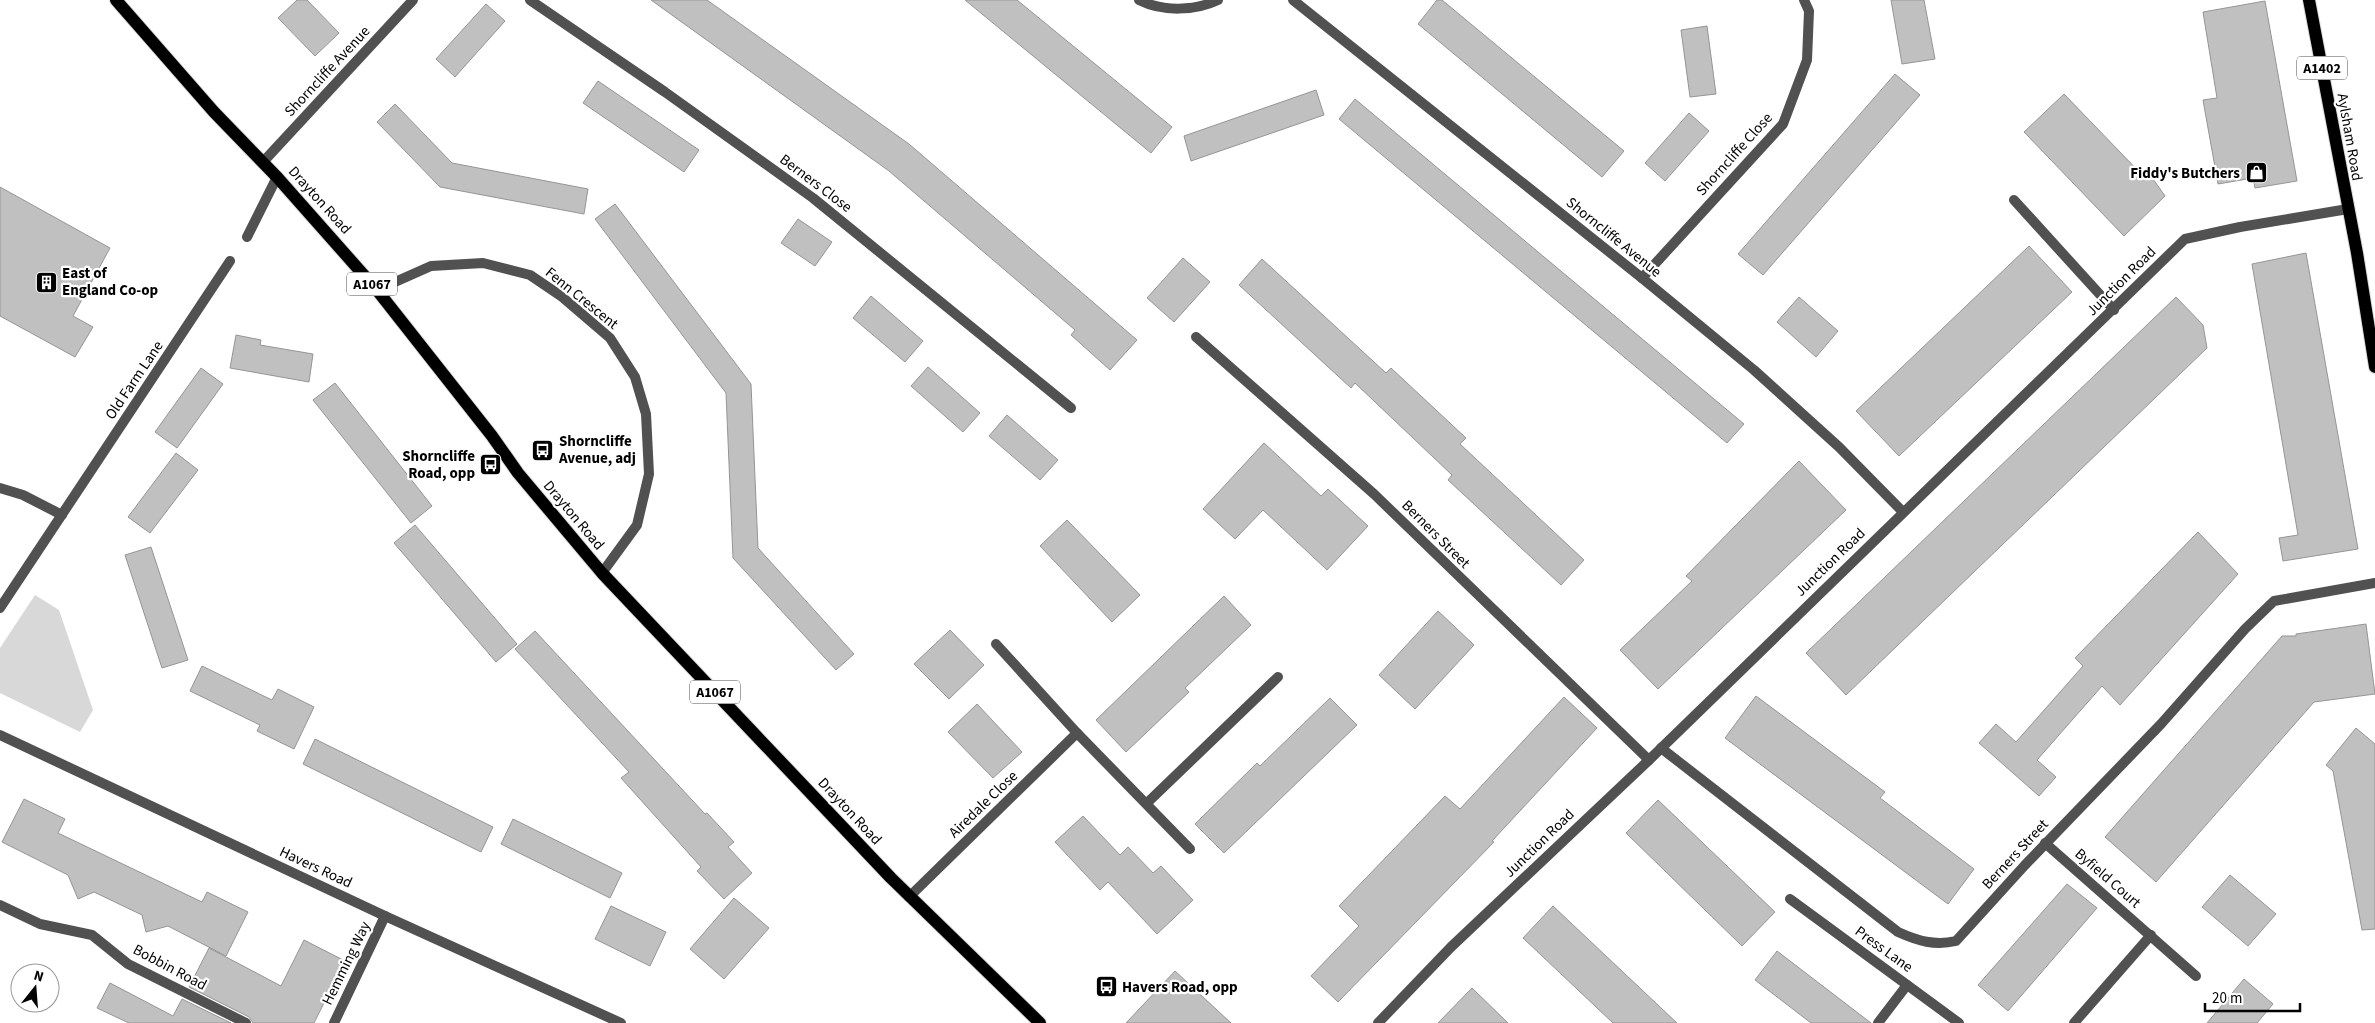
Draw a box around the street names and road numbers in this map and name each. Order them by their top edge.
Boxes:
street label: Shorncliffe Avenue [280,21,375,121]
road number: A1402 [2297,56,2347,80]
street label: Aylsham Road [2331,92,2368,182]
street label: Shorncliffe Close [1691,108,1777,200]
street label: Berners Close [775,149,856,218]
street label: Drayton Road [283,162,356,239]
street label: Shorncliffe Avenue [1562,192,1666,282]
street label: Junction Road [2082,242,2161,321]
street label: Fenn Crescent [541,262,623,334]
road number: A1067 [347,272,397,296]
street label: Old Farm Lane [100,337,168,424]
street label: Drayton Road [538,476,609,555]
street label: Berners Street [1397,495,1475,573]
street label: Junction Road [1790,523,1870,601]
road number: A1067 [690,680,740,704]
street label: Airedale Close [944,766,1023,843]
street label: Drayton Road [813,773,886,850]
street label: Junction Road [1499,804,1579,882]
street label: Berners Street [1977,815,2053,894]
street label: Havers Road [276,841,356,894]
street label: Byfield Court [2070,844,2145,913]
street label: Hemming Way [317,918,376,1009]
street label: Press Lane [1850,921,1917,978]
street label: Bobbin Road [129,939,210,996]

